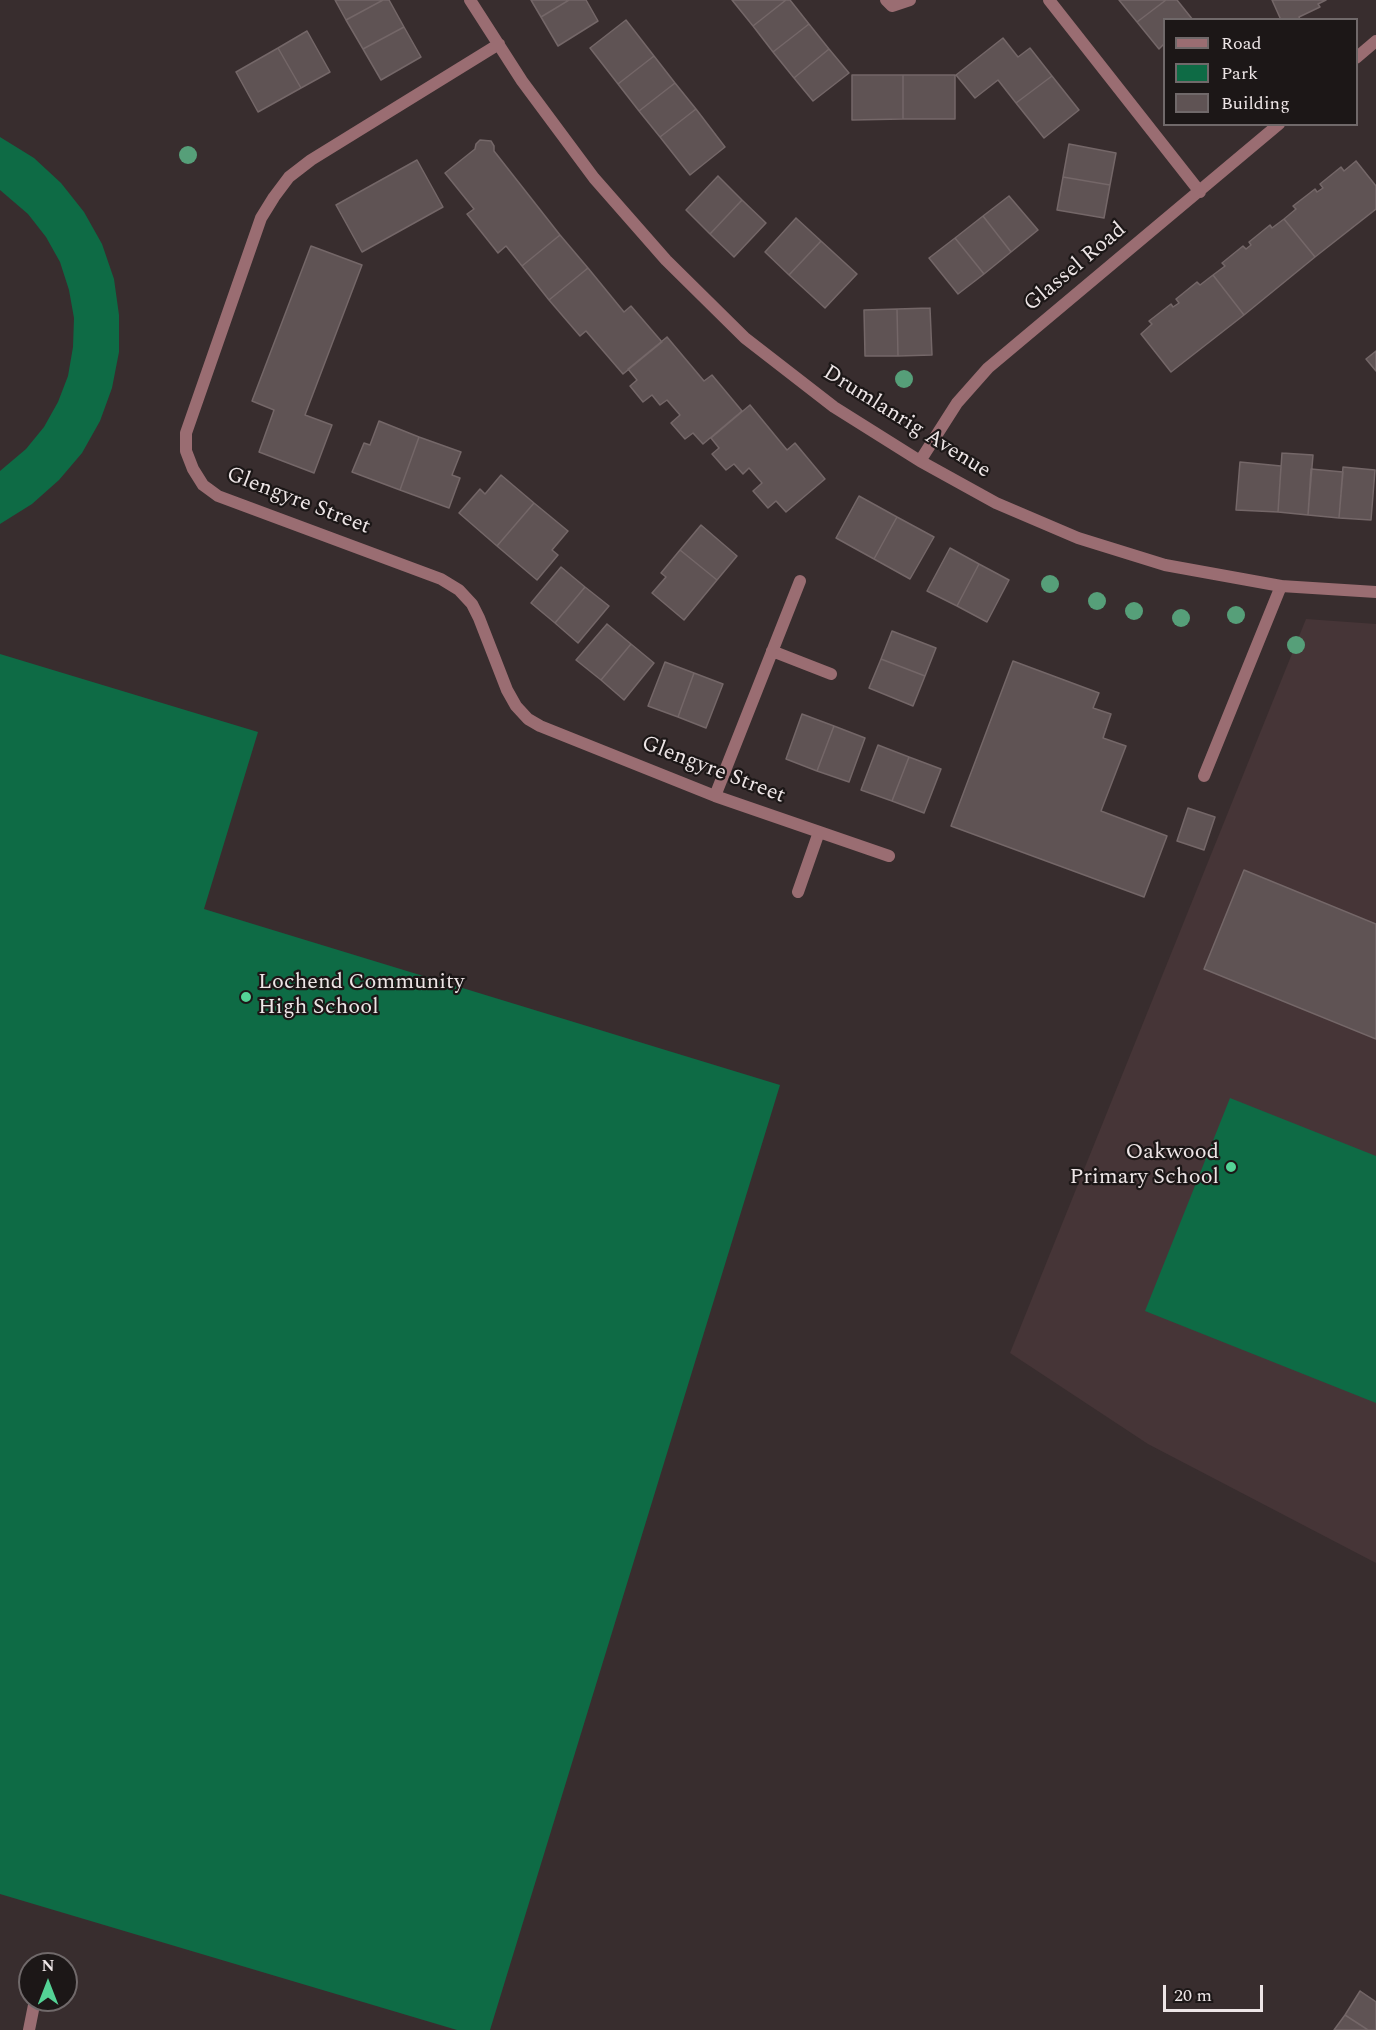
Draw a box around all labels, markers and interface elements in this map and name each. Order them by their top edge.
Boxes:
legend [1163,18,1358,126]
text: Road [1221,30,1262,57]
text: Park [1221,60,1258,87]
text: Building [1221,90,1290,117]
street label: Glassel Road [1020,218,1132,318]
street label: Drumlanrig Avenue [817,361,995,485]
street label: Glengyre Street [222,462,374,542]
street label: Glengyre Street [637,731,789,811]
place label: Lochend Community High School [258,971,464,1022]
marker: Lochend Community High School [239,990,253,1004]
place label: Oakwood Primary School [1069,1141,1219,1192]
marker: Oakwood Primary School [1224,1160,1238,1174]
north arrow [18,1952,78,2012]
text: N [41,1954,55,1978]
scale bar [1166,1973,1266,2011]
text: 20 m [1174,1982,1212,2009]

